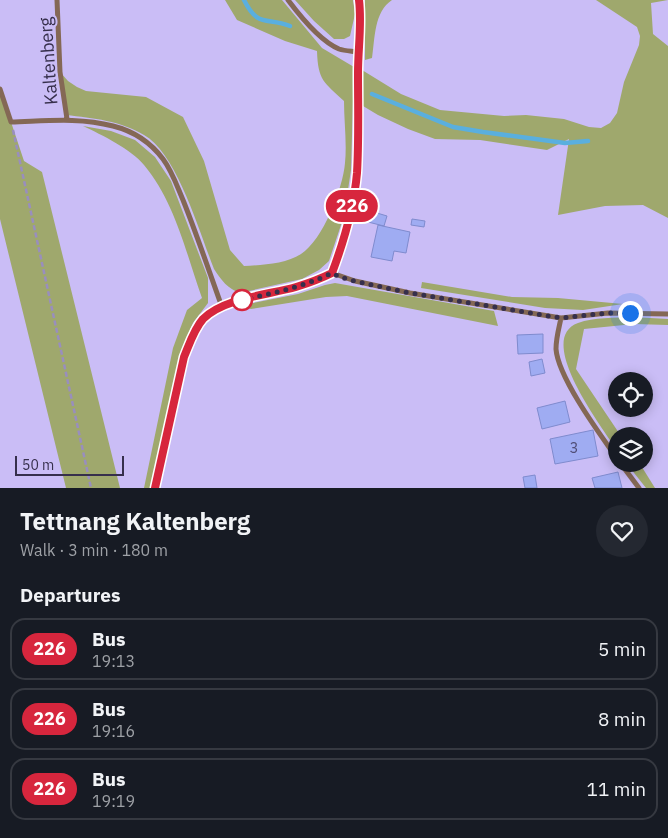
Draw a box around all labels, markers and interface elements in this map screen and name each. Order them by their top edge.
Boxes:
street label: Kaltenberg [33,16,63,106]
line badge: 226 [323,190,381,222]
text: 226 [336,194,368,217]
unlabelled marker [231,289,253,311]
your location [618,301,643,326]
map controls [608,372,653,472]
button: locate [608,372,653,417]
button: layers [608,427,653,472]
house number: 3 [569,438,579,457]
scale bar [15,453,124,476]
text: 50 m [22,456,54,474]
text: Tettnang Kaltenberg [20,505,250,537]
button: heart [596,505,648,557]
text: Walk · 3 min · 180 m [20,540,168,560]
text: Departures [20,583,120,607]
text: Bus [92,627,126,651]
text: 226 [33,637,66,660]
text: 5 min [598,637,646,661]
text: 19:13 [92,651,135,671]
text: Bus [92,697,126,721]
text: 226 [33,707,66,730]
text: 8 min [598,707,646,731]
text: 19:16 [92,721,135,741]
text: Bus [92,767,126,791]
text: 226 [33,777,66,800]
text: 11 min [587,777,646,801]
text: 19:19 [92,791,135,811]

